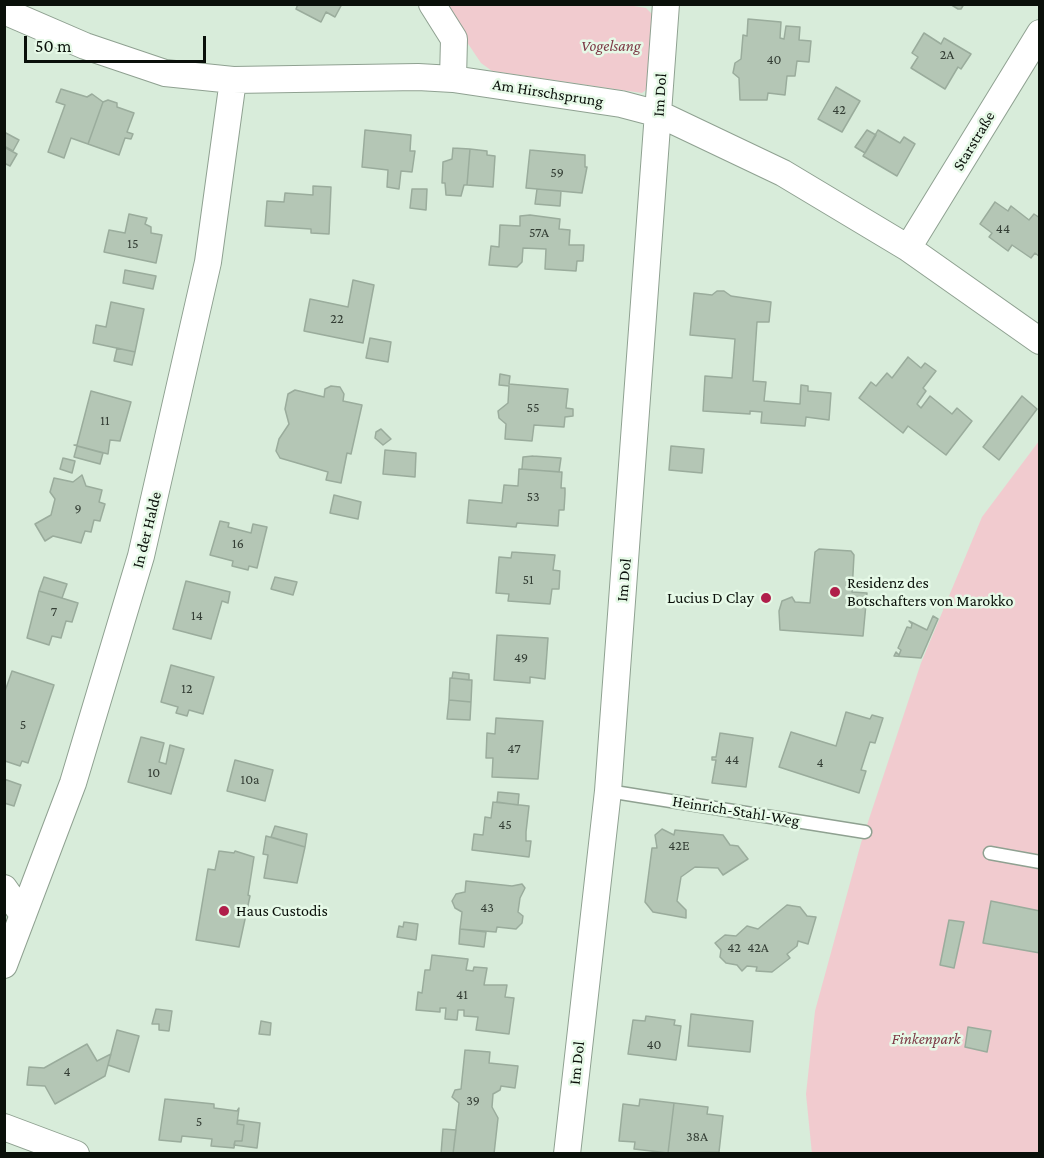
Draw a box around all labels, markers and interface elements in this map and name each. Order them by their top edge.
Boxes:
scale bar [27,24,208,62]
text: 50 m [35,36,72,56]
park label: Vogelsang [581,36,641,56]
house number: 2A [940,47,954,63]
house number: 40 [766,52,782,68]
street label: Im Dol [649,73,671,117]
street label: Am Hirschsprung [491,75,605,111]
house number: 42 [832,102,846,118]
street label: Starstraße [949,108,999,174]
house number: 59 [550,165,564,181]
house number: 44 [996,221,1010,237]
house number: 57A [529,225,549,241]
house number: 15 [127,236,139,252]
house number: 22 [330,311,344,327]
house number: 55 [526,400,540,416]
house number: 11 [100,413,110,429]
house number: 53 [526,489,540,505]
street label: In der Halde [128,490,166,570]
house number: 9 [74,501,82,517]
house number: 16 [232,536,244,552]
street label: Im Dol [613,557,635,603]
house number: 51 [522,572,534,588]
place label: Residenz des Botschafters von Marokko [847,573,1013,611]
marker: Residenz des Botschafters von Marokko [828,585,842,599]
place label: Lucius D Clay [667,588,754,608]
marker: Lucius D Clay [759,591,773,605]
house number: 7 [51,604,57,620]
house number: 14 [191,608,203,624]
house number: 49 [514,650,528,666]
house number: 12 [181,681,193,697]
house number: 5 [20,717,26,733]
house number: 47 [507,741,521,757]
house number: 44 [725,752,739,768]
house number: 4 [816,755,824,771]
house number: 10 [148,765,160,781]
house number: 10a [240,772,260,788]
street label: Heinrich-Stahl-Weg [671,791,801,831]
house number: 45 [498,817,512,833]
house number: 42E [668,838,690,854]
house number: 43 [480,900,494,916]
place label: Haus Custodis [236,901,328,921]
marker: Haus Custodis [217,904,231,918]
house number: 42 [727,940,741,956]
house number: 42A [747,940,769,956]
house number: 41 [456,987,468,1003]
park label: Finkenpark [892,1029,960,1049]
house number: 40 [646,1037,662,1053]
street label: Im Dol [565,1040,589,1086]
house number: 4 [63,1064,71,1080]
house number: 39 [466,1093,480,1109]
house number: 5 [196,1114,202,1130]
house number: 38A [686,1129,708,1145]

